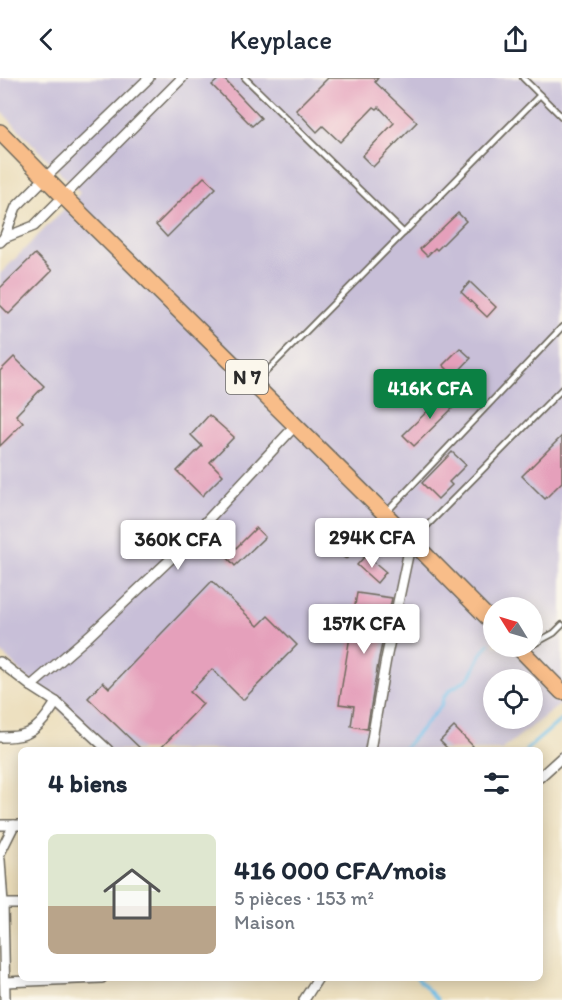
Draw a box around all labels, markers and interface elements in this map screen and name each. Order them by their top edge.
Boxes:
icon: back [30,23,63,56]
text: Keyplace [230,23,332,56]
icon: share [499,23,532,56]
road number: N 7 [226,360,268,394]
pin: 416K CFA [368,369,492,420]
text: 416K CFA [388,376,472,400]
pin: 294K CFA [310,518,434,569]
pin: 360K CFA [116,520,240,571]
text: 294K CFA [329,525,415,549]
text: 360K CFA [135,527,221,551]
north arrow [483,597,543,657]
map controls [483,597,543,729]
pin: 157K CFA [302,604,426,655]
text: 157K CFA [323,611,405,635]
button: locate [483,669,543,729]
text: 4 biens [48,767,128,799]
icon: filters [480,767,513,800]
text: 416 000 CFA/mois [234,854,446,886]
icon: home [96,858,168,930]
text: 5 pièces · 153 m² [234,886,374,910]
text: Maison [234,910,295,934]

